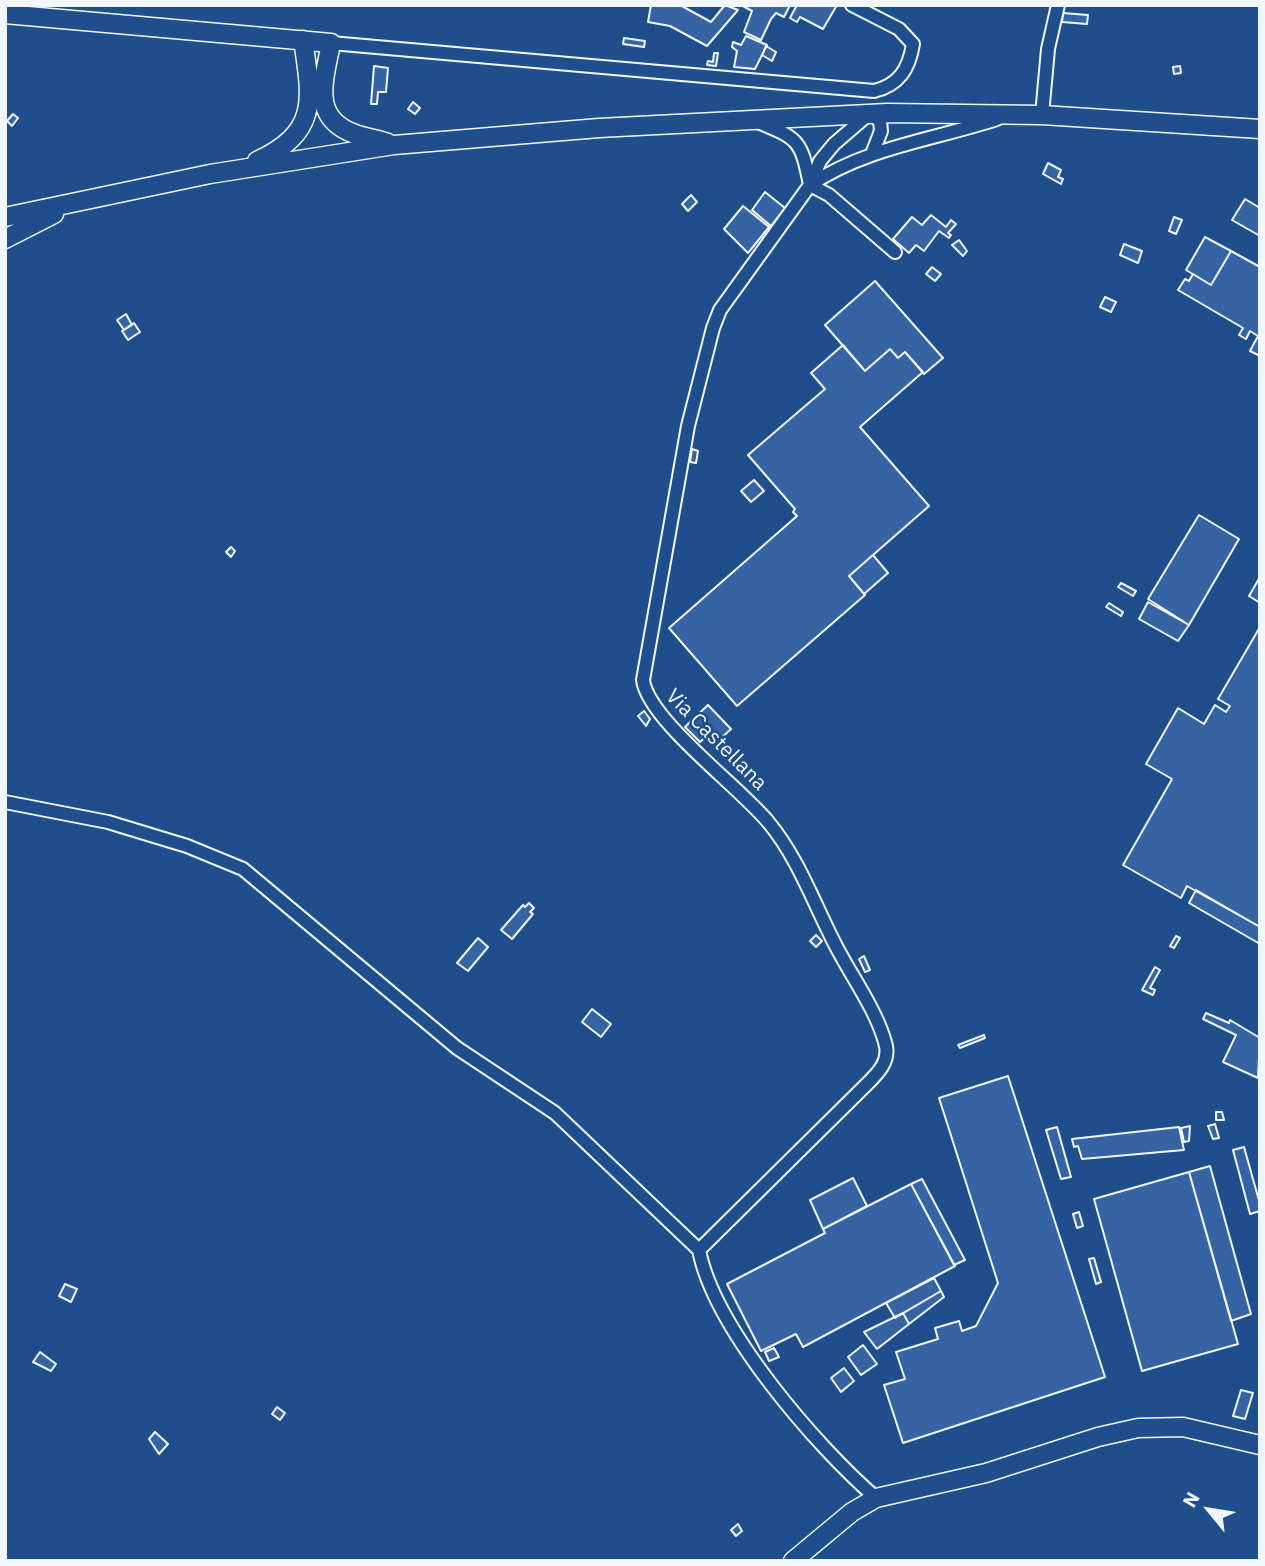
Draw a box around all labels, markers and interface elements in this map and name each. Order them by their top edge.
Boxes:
street label: Via Castellana [660,684,772,796]
north arrow [1174,1475,1244,1545]
text: N [1177,1488,1205,1511]

